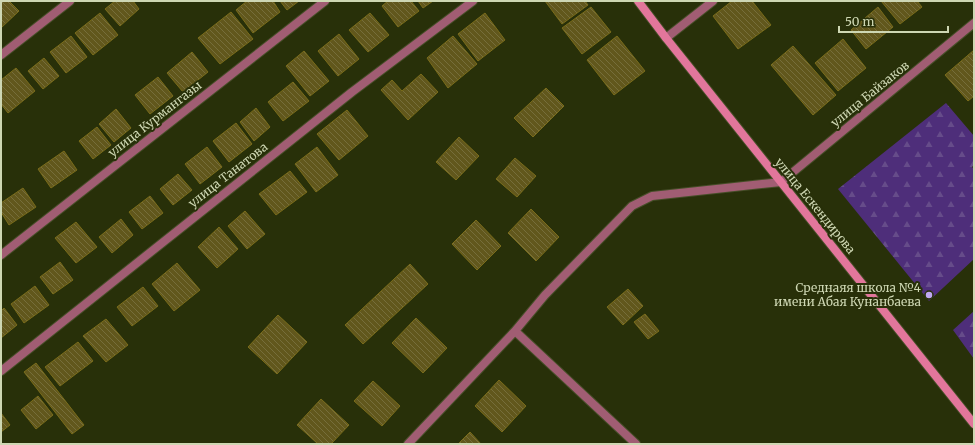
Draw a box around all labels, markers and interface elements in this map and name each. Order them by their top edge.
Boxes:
scale bar [839,8,948,34]
text: 50 m [845,14,874,29]
street label: улица Байзаков [827,57,912,130]
street label: улица Курмангазы [105,77,204,160]
street label: улица Танатова [185,139,271,210]
street label: улица Ескендирова [772,155,859,257]
place label: Среднаяя школа №4 имени Абая Кунанбаева [774,280,922,309]
marker: Среднаяя школа №4 имени Абая Кунанбаева [924,290,934,300]

